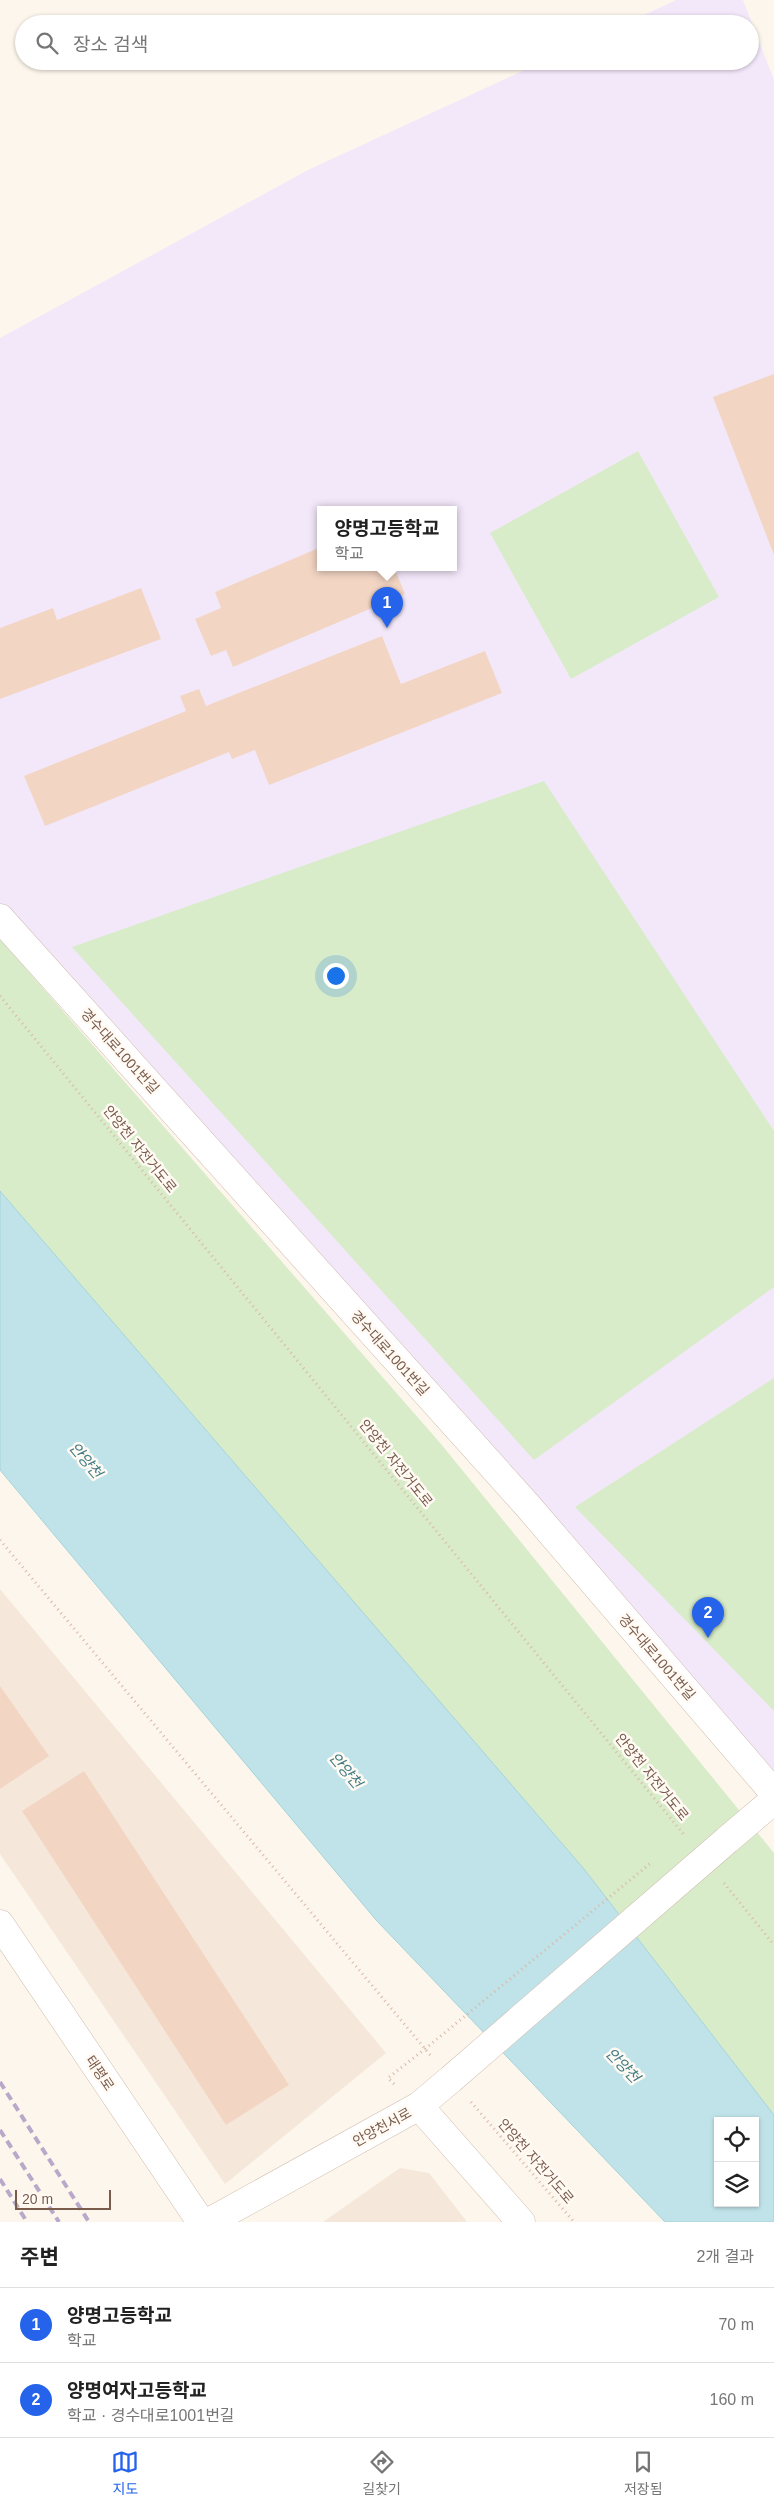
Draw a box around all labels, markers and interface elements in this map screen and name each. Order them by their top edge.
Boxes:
search box [15,15,759,70]
icon: search [33,29,61,57]
text: 장소 검색 [73,34,148,55]
popup [317,506,457,571]
text: 양명고등학교 [335,518,439,539]
text: 학교 [335,545,364,562]
pin: 1 [371,587,403,628]
your location [323,963,349,989]
street label: 경수대로1001번길 [78,1005,162,1097]
street label: 안양천 자전거도로 [100,1102,180,1196]
street label: 경수대로1001번길 [348,1307,432,1399]
street label: 안양천 자전거도로 [356,1416,436,1510]
water label: 안양천 [66,1439,107,1483]
pin: 2 [692,1597,724,1638]
street label: 경수대로1001번길 [615,1611,699,1703]
street label: 안양천 자전거도로 [612,1730,692,1824]
water label: 안양천 [326,1749,367,1793]
water label: 안양천 [603,2044,645,2087]
street label: 태평로 [83,2053,118,2094]
street label: 안양천서로 [350,2104,414,2150]
street label: 안양천 자전거도로 [495,2115,577,2207]
map controls [714,2117,759,2207]
button: locate [714,2117,759,2162]
button: layers [714,2162,759,2207]
scale bar [15,2187,111,2210]
text: 20 m [22,2191,53,2207]
text: 주변 [20,2245,59,2268]
text: 2개 결과 [696,2248,754,2265]
text: 양명고등학교 [67,2305,172,2326]
text: 1 [32,2316,40,2333]
text: 70 m [718,2316,754,2333]
text: 학교 [67,2332,96,2349]
text: 양명여자고등학교 [67,2380,207,2401]
text: 2 [32,2391,40,2408]
text: 160 m [710,2391,754,2408]
text: 학교 · 경수대로1001번길 [67,2407,235,2424]
tab: 지도 [111,2448,139,2498]
tab: 길찾기 [362,2448,401,2498]
tab: 저장됨 [624,2448,663,2498]

